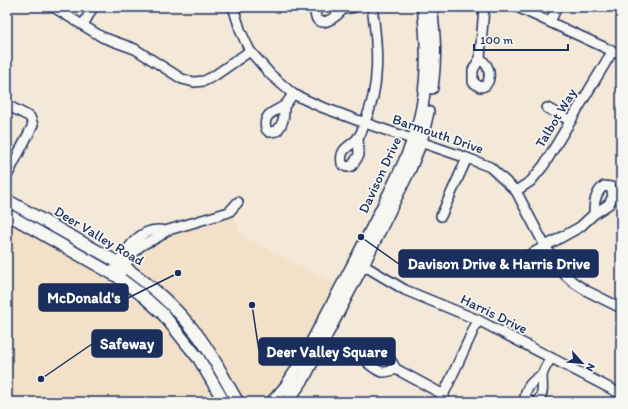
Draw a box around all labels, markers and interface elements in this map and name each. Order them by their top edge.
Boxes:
scale bar [474,26,568,52]
text: 100 m [480,33,513,47]
street label: Talbot Way [532,85,581,151]
street label: Barmouth Drive [390,110,486,158]
street label: Davison Drive [355,134,405,216]
street label: Deer Valley Road [51,203,147,270]
callout: Davison Drive & Harris Drive [399,250,598,277]
text: Davison Drive & Harris Drive [408,255,590,273]
callout: McDonald's [39,284,128,311]
text: McDonald's [47,289,121,307]
street label: Harris Drive [458,290,531,338]
callout: Safeway [92,330,162,357]
text: Safeway [100,335,155,354]
callout: Deer Valley Square [259,338,395,365]
text: Deer Valley Square [266,343,388,362]
north arrow [562,343,602,383]
text: N [583,361,598,374]

